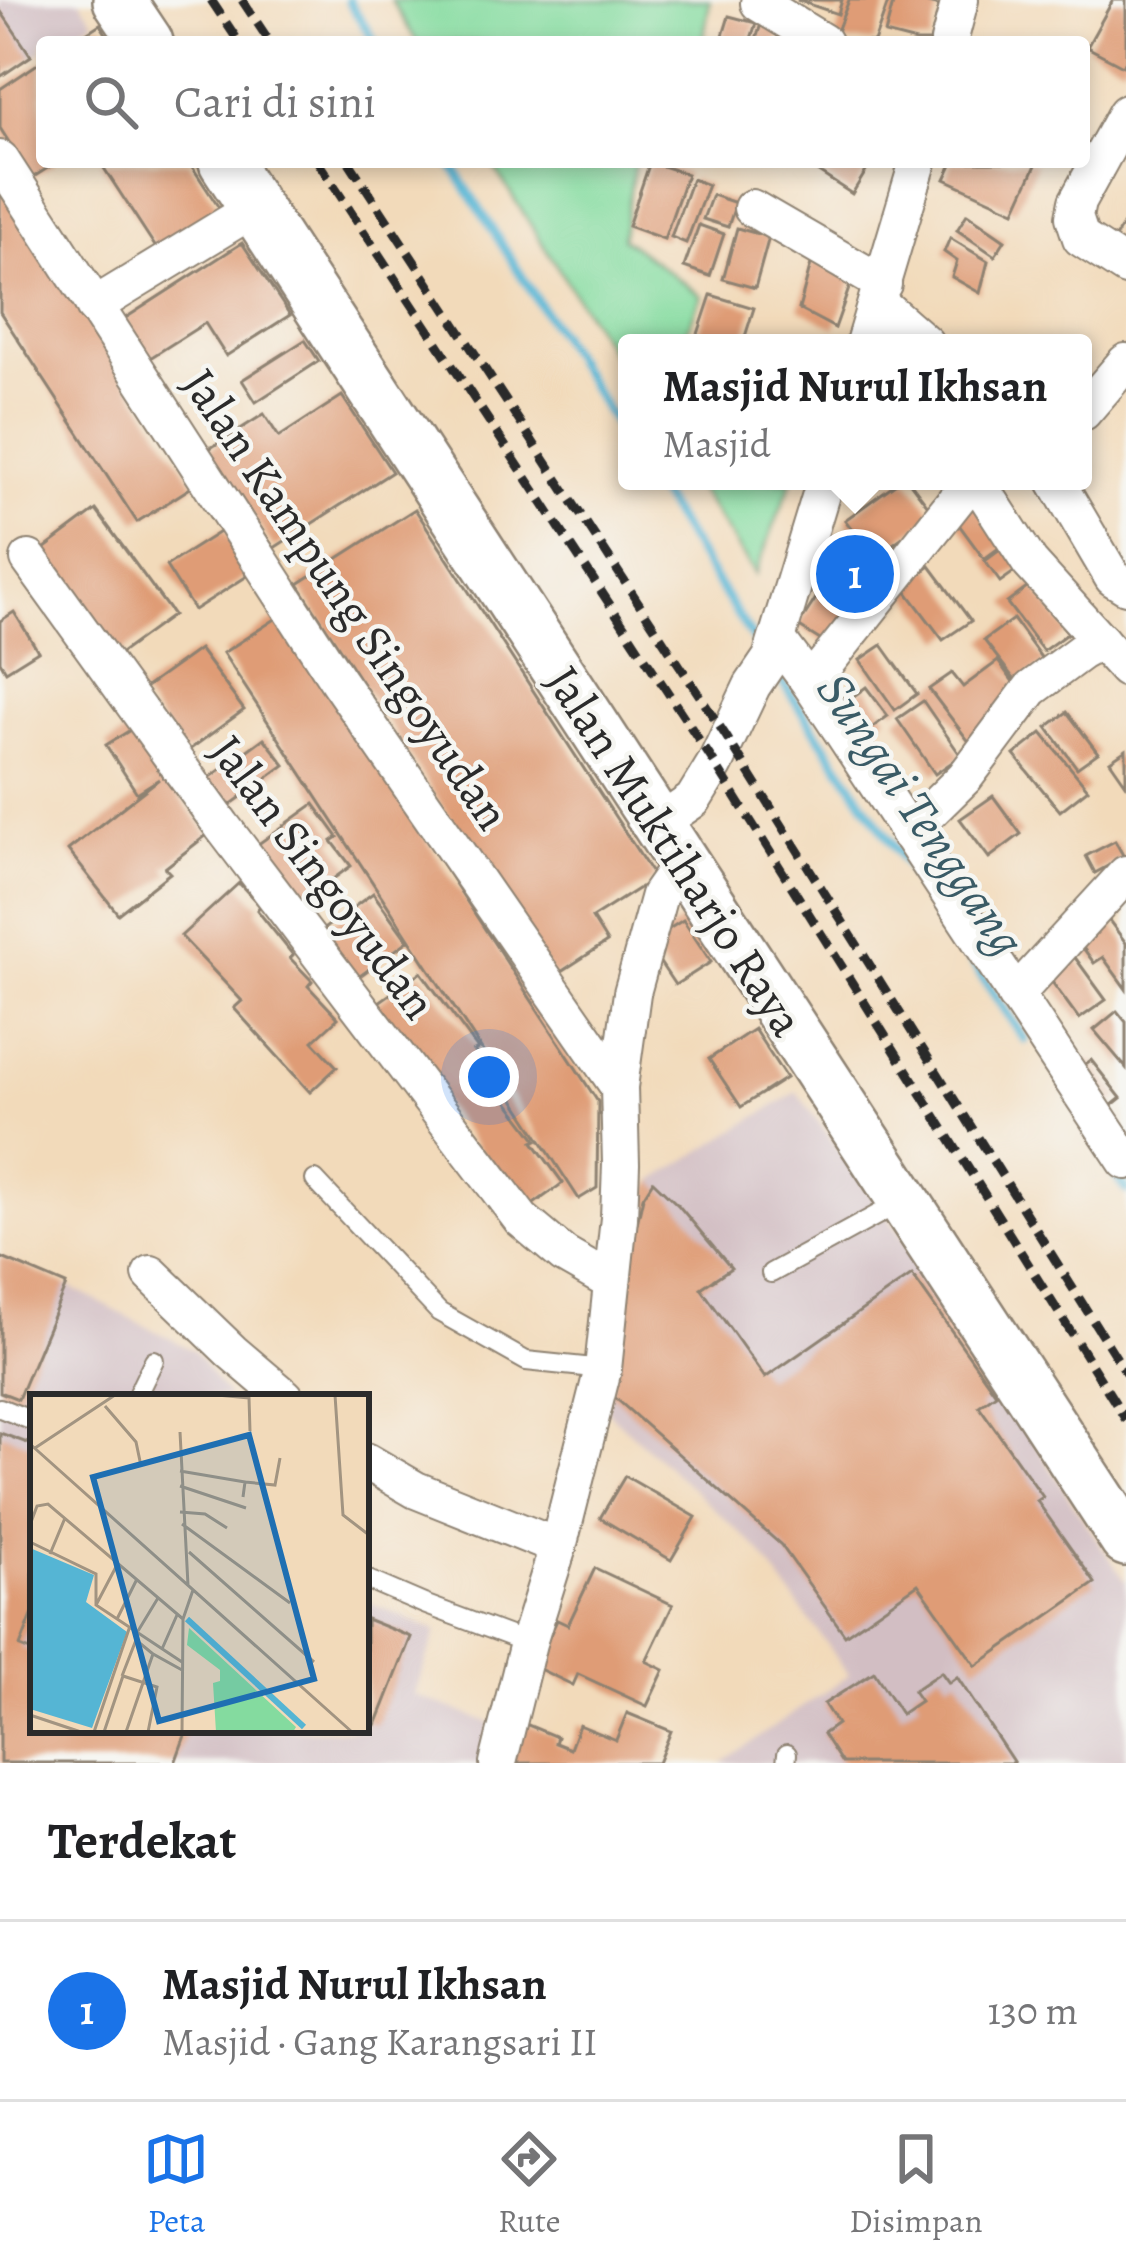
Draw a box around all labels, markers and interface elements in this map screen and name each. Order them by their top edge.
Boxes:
search box [36,36,1090,168]
icon: search [78,69,144,135]
text: Cari di sini [174,71,376,133]
popup [618,334,1092,490]
street label: Jalan Kampung Singoyudan [167,355,525,843]
text: Masjid Nurul Ikhsan [663,355,1047,417]
text: Masjid [663,417,771,470]
pin: 1 [816,529,894,619]
street label: Jalan Muktiharjo Raya [530,653,820,1050]
water label: Sungai Tenggang [800,658,1042,970]
street label: Jalan Singoyudan [194,721,452,1033]
your location [459,1047,519,1107]
inset map [30,1394,369,1733]
text: Terdekat [48,1806,236,1876]
text: Masjid Nurul Ikhsan [162,1953,547,2015]
text: 1 [80,1984,94,2037]
text: 130 m [987,1984,1078,2037]
text: Masjid · Gang Karangsari II [162,2015,597,2068]
tab: Peta [143,2126,209,2243]
tab: Rute [496,2126,562,2243]
tab: Disimpan [849,2126,983,2243]

